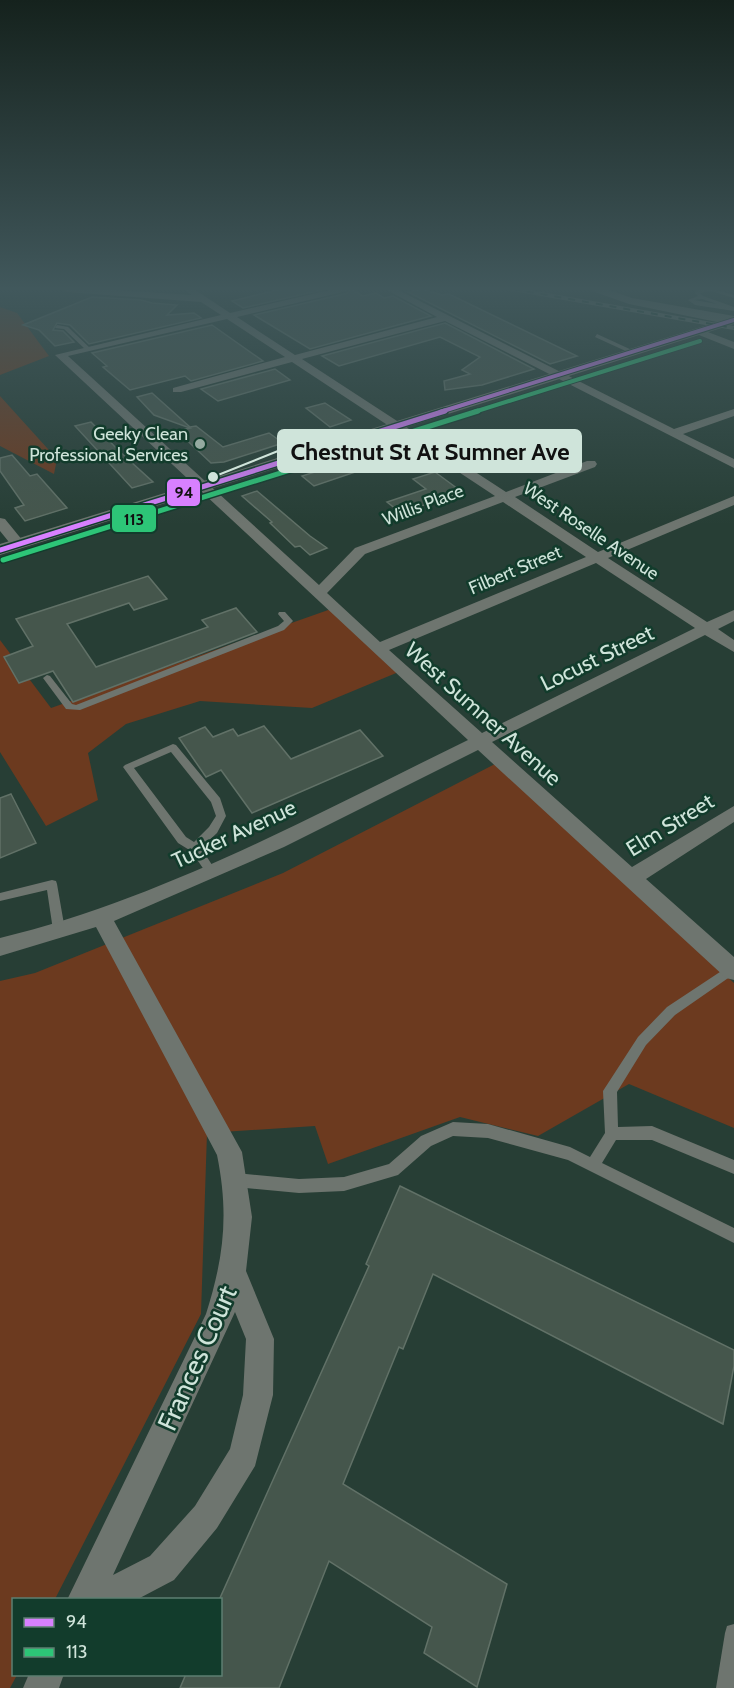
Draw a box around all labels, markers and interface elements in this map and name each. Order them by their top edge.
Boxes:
place label: Geeky Clean Professional Services [29,423,188,466]
callout: Chestnut St At Sumner Ave [278,430,581,472]
marker: Geeky Clean Professional Services [193,437,207,451]
text: Chestnut St At Sumner Ave [290,437,570,466]
street label: West Roselle Avenue [519,477,663,585]
line badge: 94 [166,478,201,507]
street label: Willis Place [379,480,467,530]
text: 94 [175,483,194,502]
line badge: 113 [111,504,157,533]
text: 113 [124,510,144,529]
street label: Filbert Street [465,541,565,599]
street label: Locust Street [536,619,658,697]
street label: West Sumner Avenue [399,637,567,791]
street label: Elm Street [621,787,719,862]
street label: Tucker Avenue [168,794,300,874]
street label: Frances Court [150,1280,244,1436]
legend [12,1598,222,1676]
text: 94 [66,1611,87,1633]
text: 113 [66,1641,87,1663]

